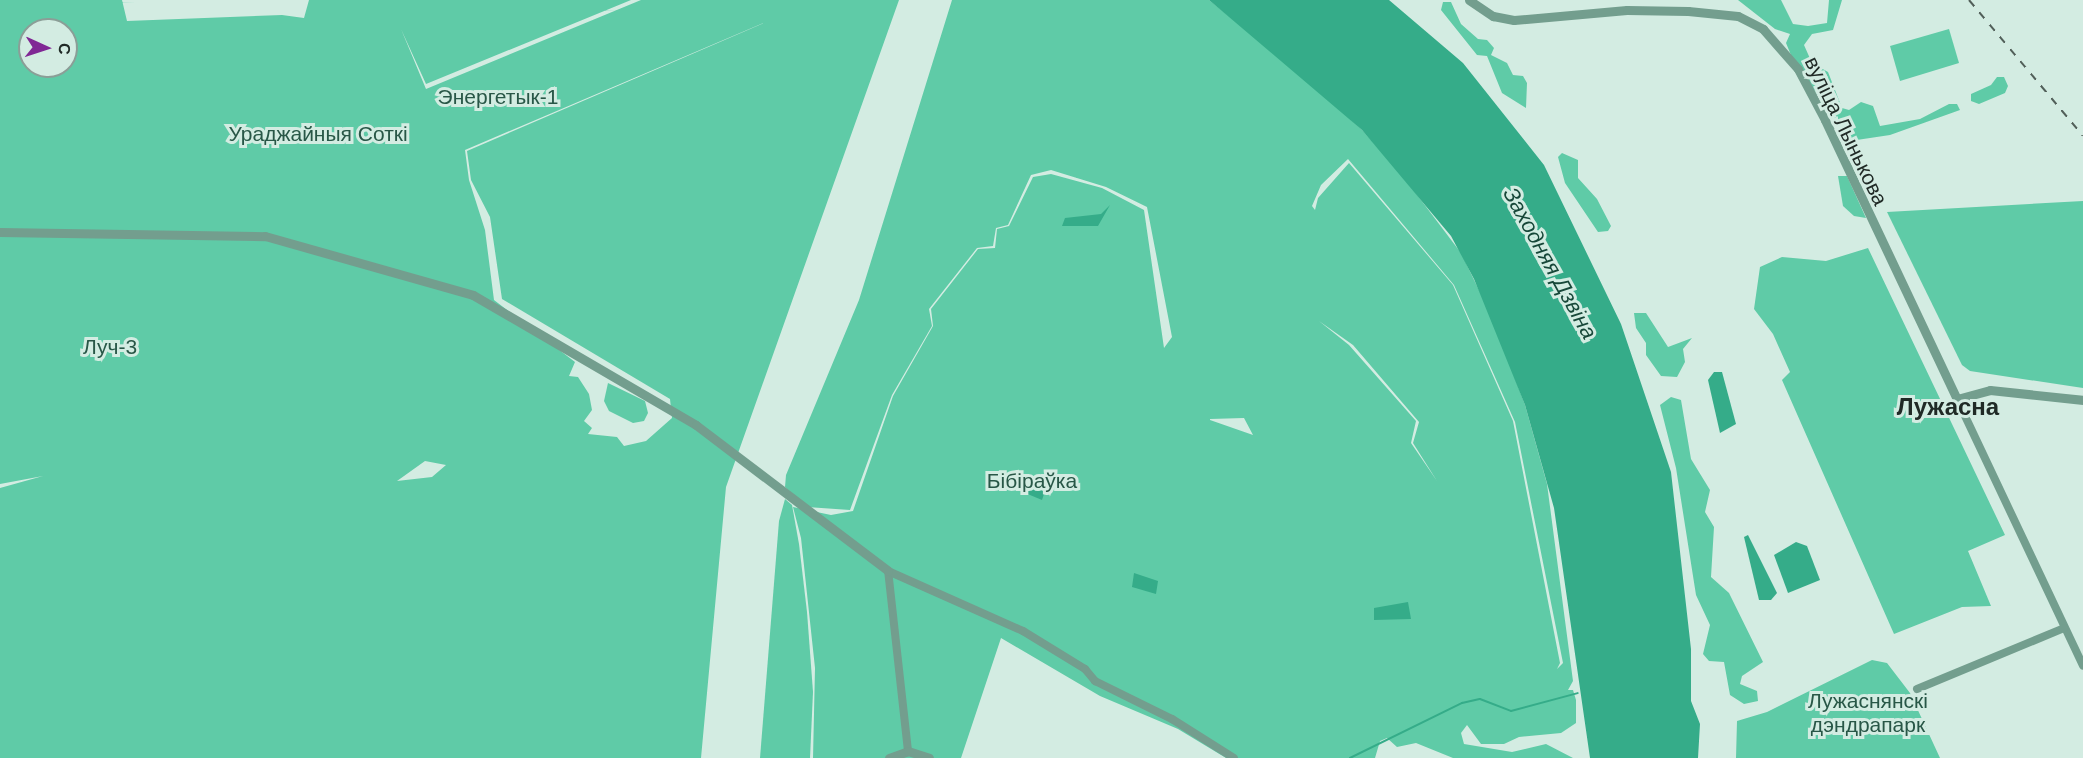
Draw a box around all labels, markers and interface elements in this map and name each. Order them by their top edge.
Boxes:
north arrow [18,18,78,78]
text: С [56,43,73,55]
street label: вуліца Лынькова [1799,53,1893,209]
park label: Энергетык-1 [438,84,558,110]
park label: Ураджайныя Соткі [228,121,408,147]
water label: Заходняя Дзвіна [1497,182,1603,344]
park label: Луч-3 [83,334,137,360]
district label: Лужасна [1897,393,1999,421]
park label: Бібіраўка [987,468,1077,494]
park label: Лужаснянскі дэндрапарк [1808,688,1928,738]

